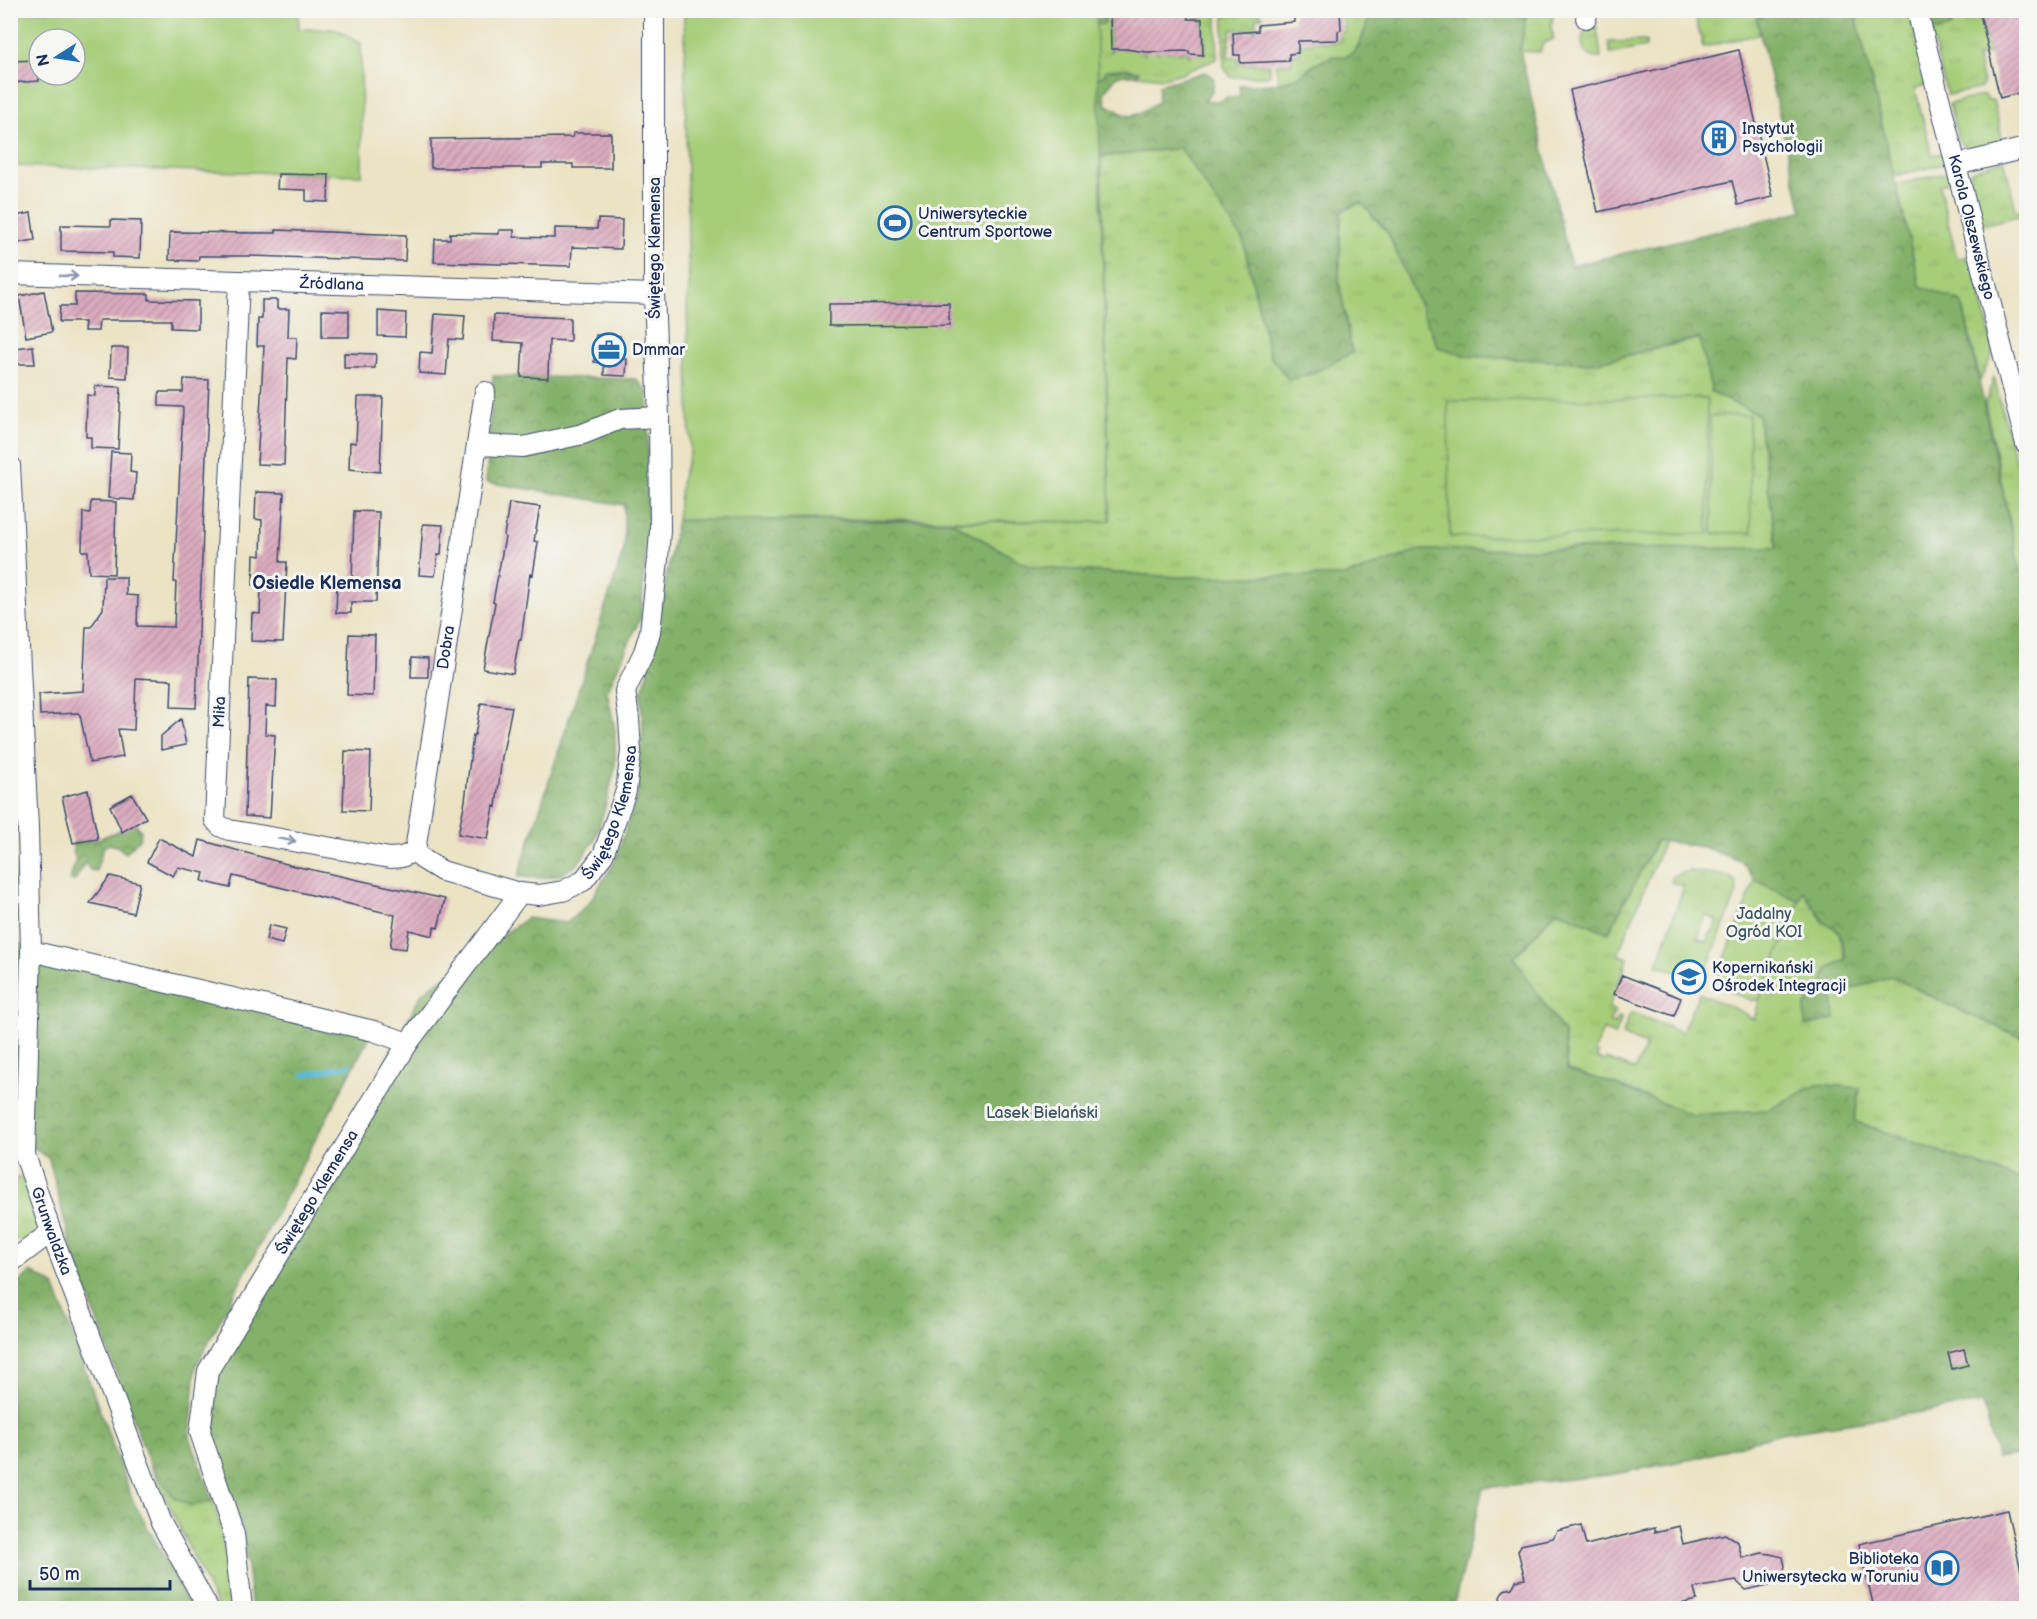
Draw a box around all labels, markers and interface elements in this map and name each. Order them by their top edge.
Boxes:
north arrow [27,27,87,87]
text: N [33,52,54,68]
building icon: Instytut Psychologii [1701,120,1737,156]
place label: Instytut Psychologii [1742,120,1823,157]
street label: Karola Olszewskiego [1944,152,1999,302]
street label: Świętego Klemensa [644,177,665,319]
sports icon: Uniwersyteckie Centrum Sportowe [877,205,913,241]
place label: Uniwersyteckie Centrum Sportowe [918,205,1053,242]
one-way arrow [58,271,78,282]
street label: Źródlana [298,271,364,294]
office icon: Dmmar [591,332,627,368]
place label: Dmmar [632,341,685,360]
district label: Osiedle Klemensa [252,573,402,594]
street label: Dobra [433,624,459,671]
street label: Miła [210,696,230,728]
street label: Świętego Klemensa [576,745,641,883]
one-way arrow [276,835,296,846]
park label: Jadalny Ogród KOI [1726,905,1802,942]
school or university icon: Kopernikański Ośrodek Integracji [1671,959,1707,995]
place label: Kopernikański Ośrodek Integracji [1712,959,1846,996]
park label: Lasek Bielański [986,1104,1098,1123]
street label: Świętego Klemensa [270,1126,362,1258]
street label: Grunwaldzka [27,1184,76,1278]
place label: Biblioteka Uniwersytecka w Toruniu [1742,1550,1919,1587]
library icon: Biblioteka Uniwersytecka w Toruniu [1924,1550,1960,1586]
scale bar [30,1553,170,1591]
text: 50 m [39,1564,80,1585]

